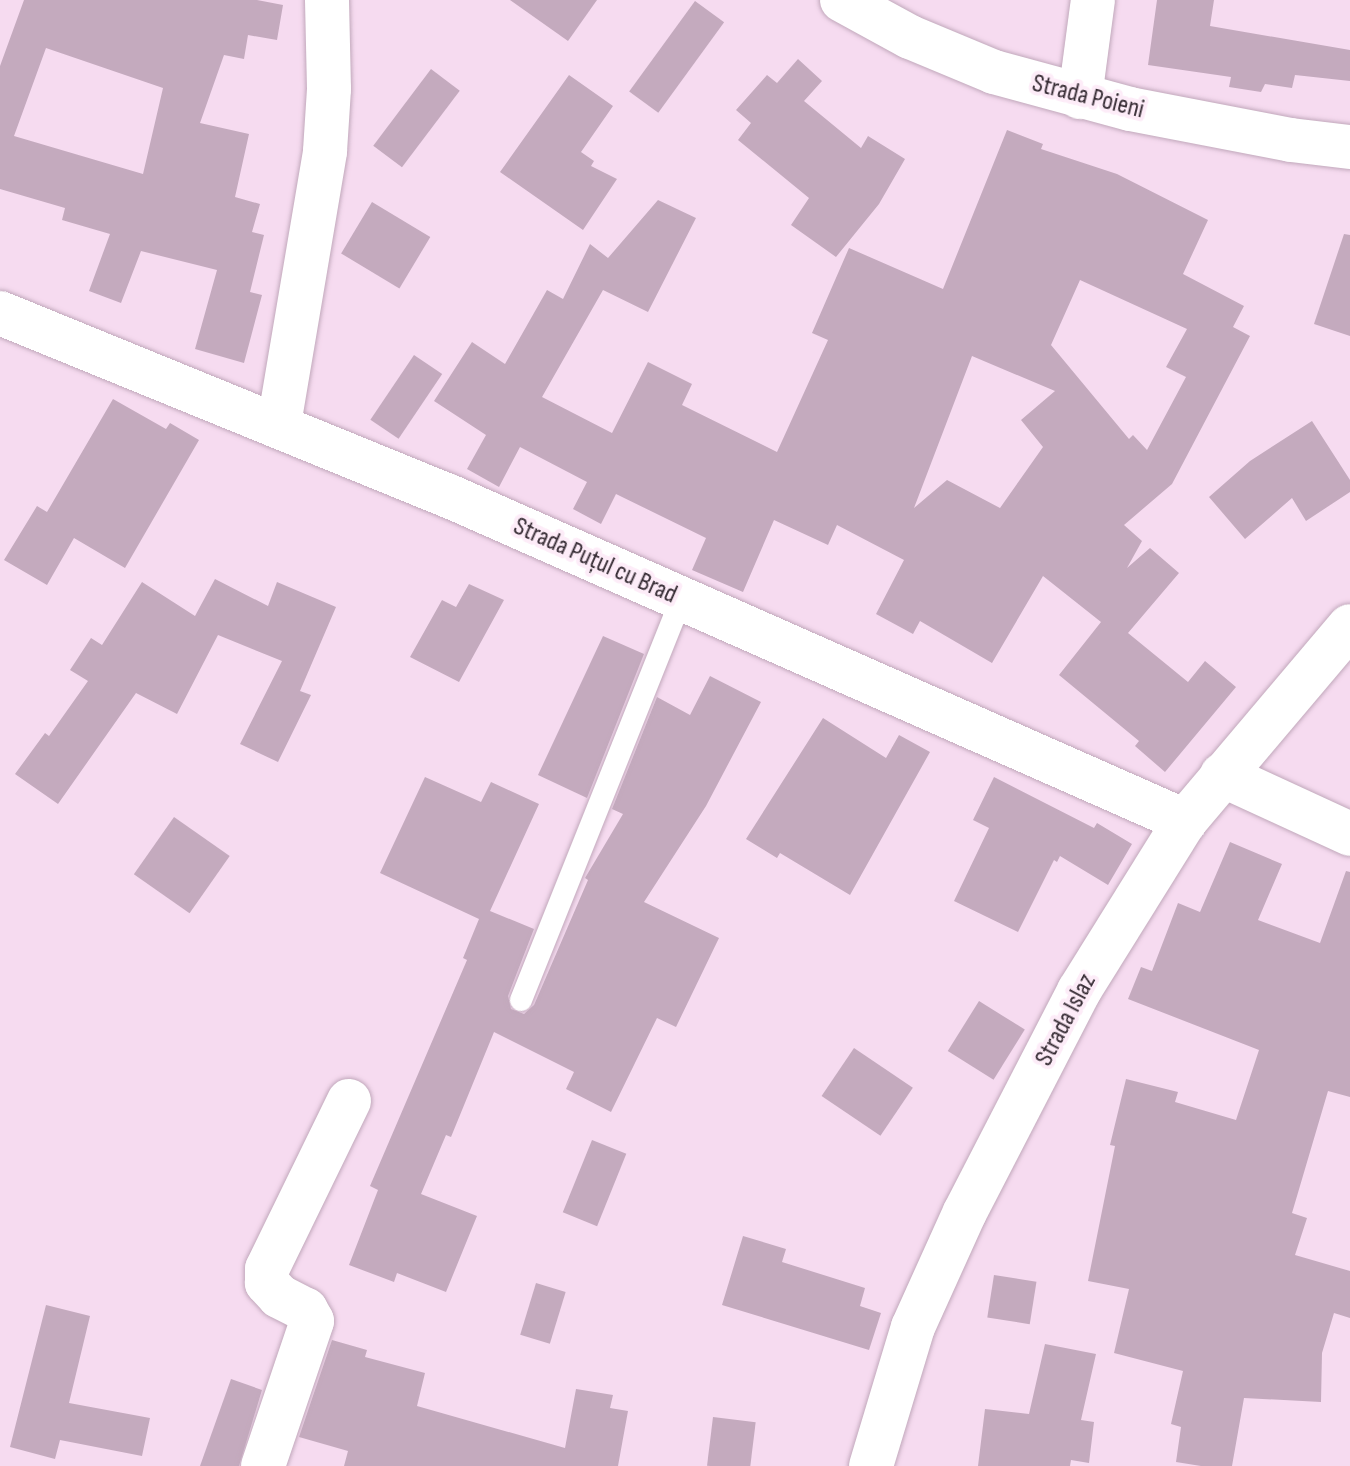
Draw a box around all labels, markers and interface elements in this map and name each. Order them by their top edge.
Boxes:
street label: Strada Poieni [1029,68,1147,126]
street label: Strada Puțul cu Brad [508,511,682,611]
street label: Strada Islaz [1029,969,1103,1071]

